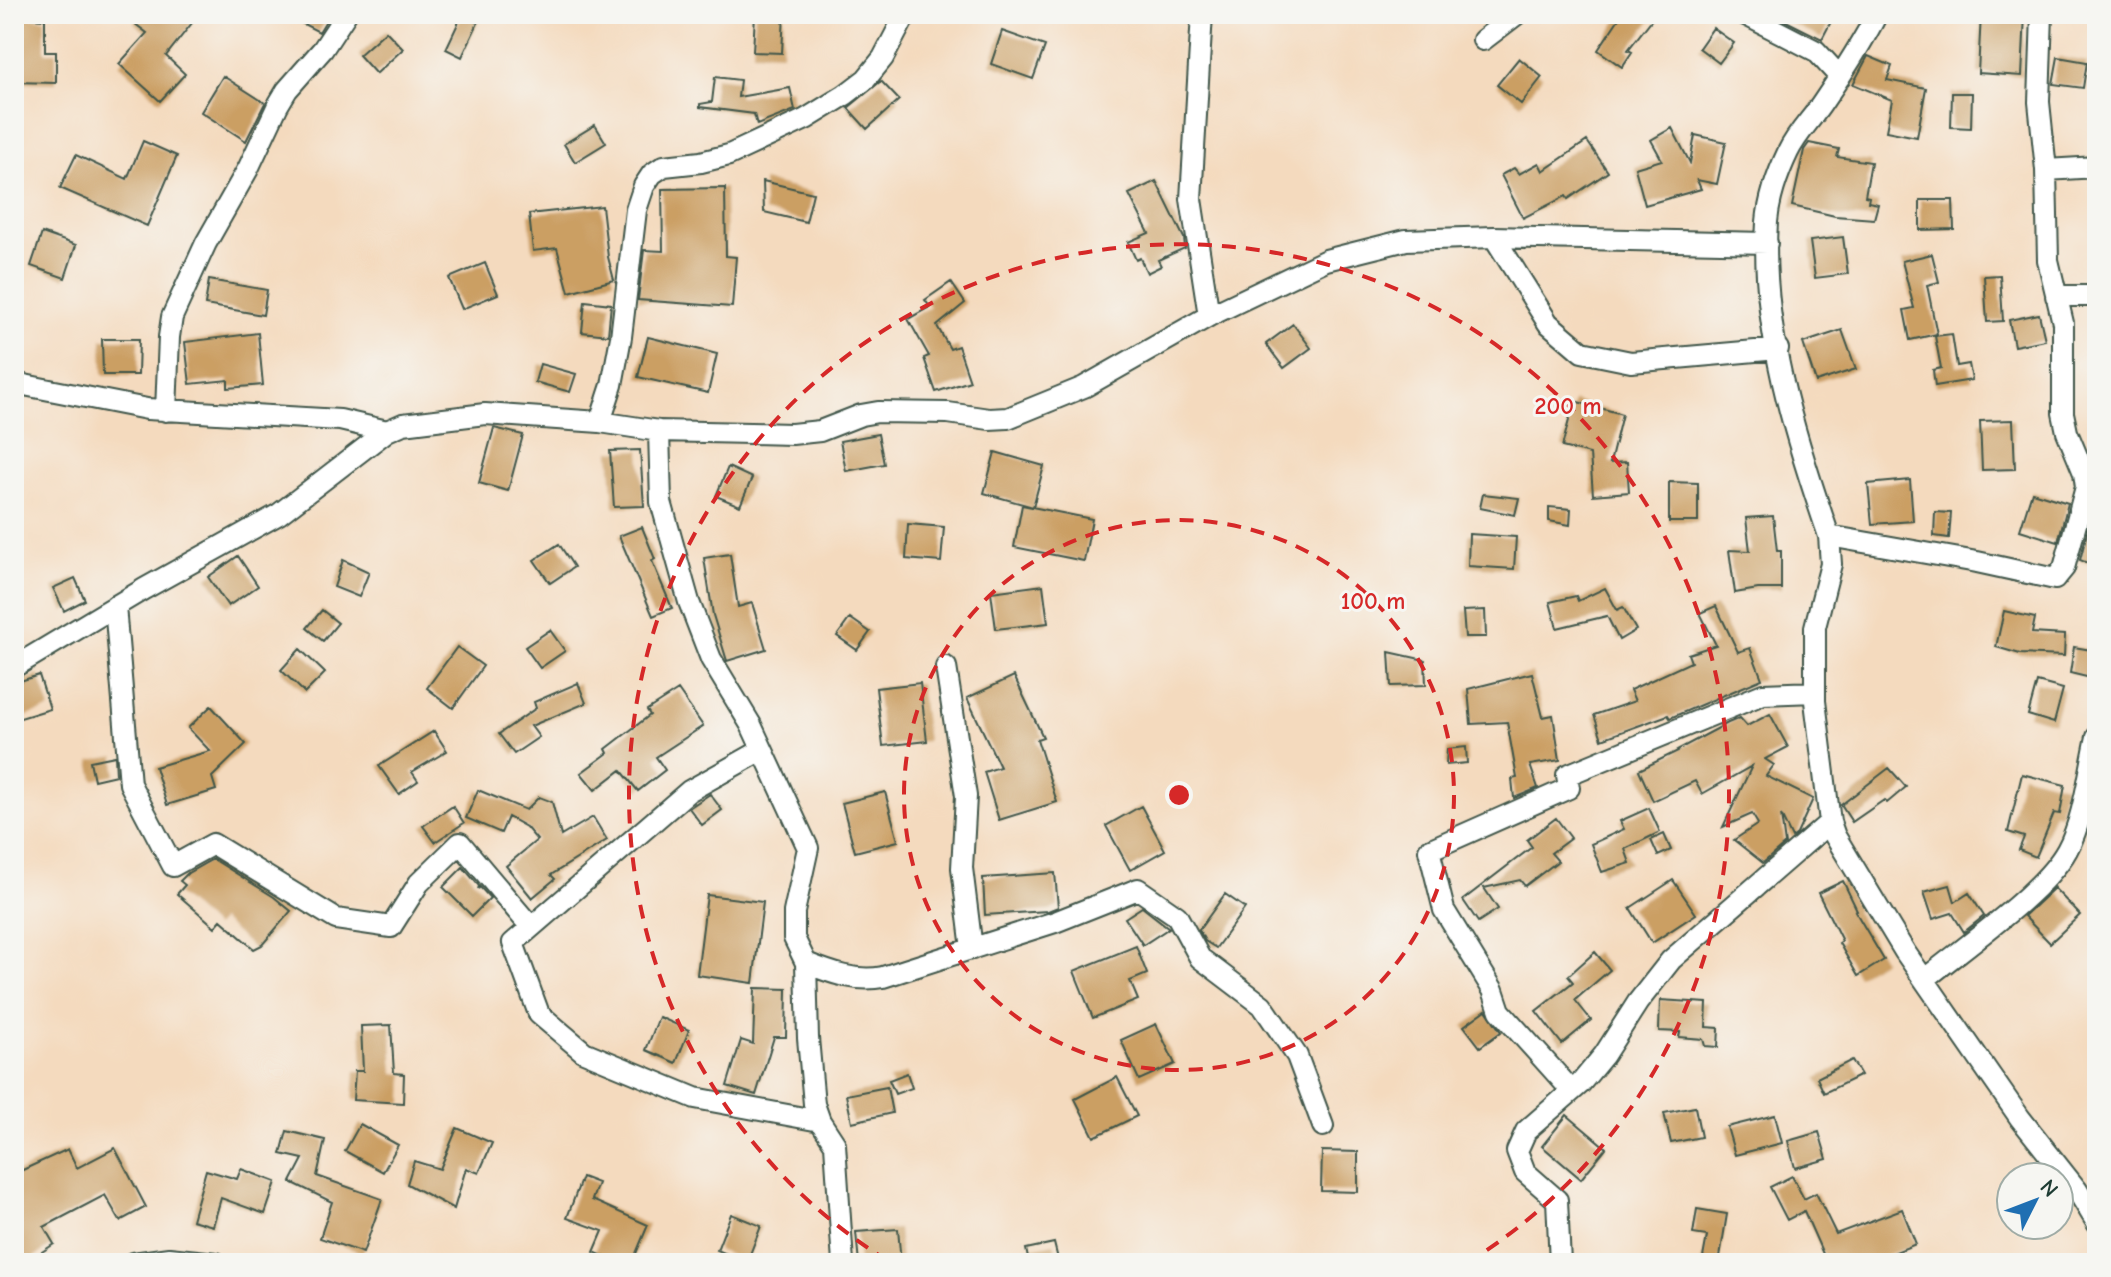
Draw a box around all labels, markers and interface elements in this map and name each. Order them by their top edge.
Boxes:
text: 200 m [1534,392,1602,420]
text: 100 m [1341,587,1405,615]
centre of rings [1165,781,1193,809]
north arrow [1995,1161,2075,1241]
text: N [2035,1174,2064,1202]

